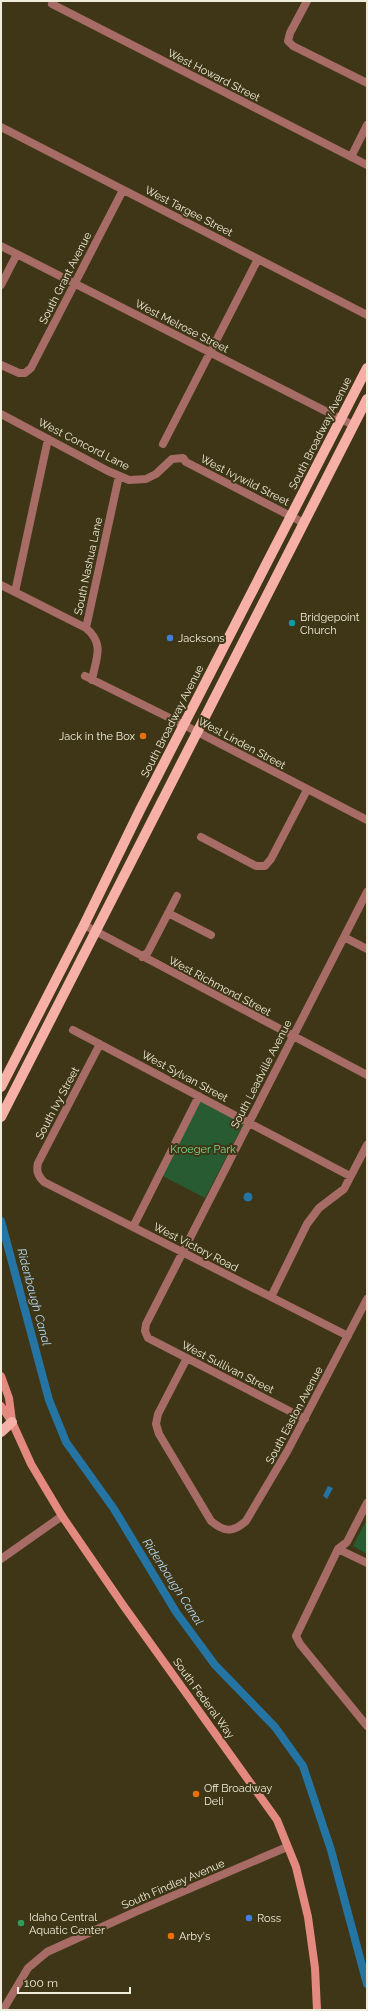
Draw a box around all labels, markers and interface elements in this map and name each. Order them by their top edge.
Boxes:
street label: West Howard Street [165,46,262,105]
street label: West Targee Street [143,184,235,239]
street label: South Grant Avenue [37,230,95,326]
street label: West Melrose Street [133,297,231,356]
street label: South Broadway Avenue [286,374,355,492]
street label: West Concord Lane [36,416,132,473]
street label: West Ivywild Street [198,452,292,509]
street label: South Nashua Lane [72,516,105,616]
place label: Bridgepoint Church [300,611,360,637]
marker: Bridgepoint Church [287,618,297,628]
place label: Jacksons [178,632,225,645]
marker: Jacksons [165,633,175,643]
street label: South Broadway Avenue [138,662,207,780]
street label: West Linden Street [196,715,288,772]
place label: Jack in the Box [59,730,135,743]
marker: Jack in the Box [138,731,148,741]
street label: West Richmond Street [166,954,274,1019]
street label: South Leadville Avenue [228,1017,295,1131]
street label: West Sylvan Street [139,1048,230,1105]
street label: South Ivy Street [33,1064,82,1142]
park label: Kroeger Park [170,1143,236,1156]
street label: West Victory Road [151,1220,240,1275]
water label: Ridenbaugh Canal [14,1247,54,1347]
street label: West Sullivan Street [179,1338,276,1397]
street label: South Easton Avenue [263,1364,326,1466]
water label: Ridenbaugh Canal [140,1536,206,1628]
street label: South Federal Way [170,1656,237,1741]
place label: Off Broadway Deli [204,1782,272,1808]
marker: Off Broadway Deli [191,1789,201,1799]
street label: South Findley Avenue [120,1857,227,1912]
place label: Idaho Central Aquatic Center [29,1911,105,1937]
place label: Ross [257,1912,281,1925]
marker: Ross [244,1913,254,1923]
marker: Idaho Central Aquatic Center [16,1918,26,1928]
place label: Arby's [179,1930,210,1943]
marker: Arby's [166,1931,176,1941]
scale bar [18,1969,130,1995]
text: 100 m [24,1976,58,1990]

